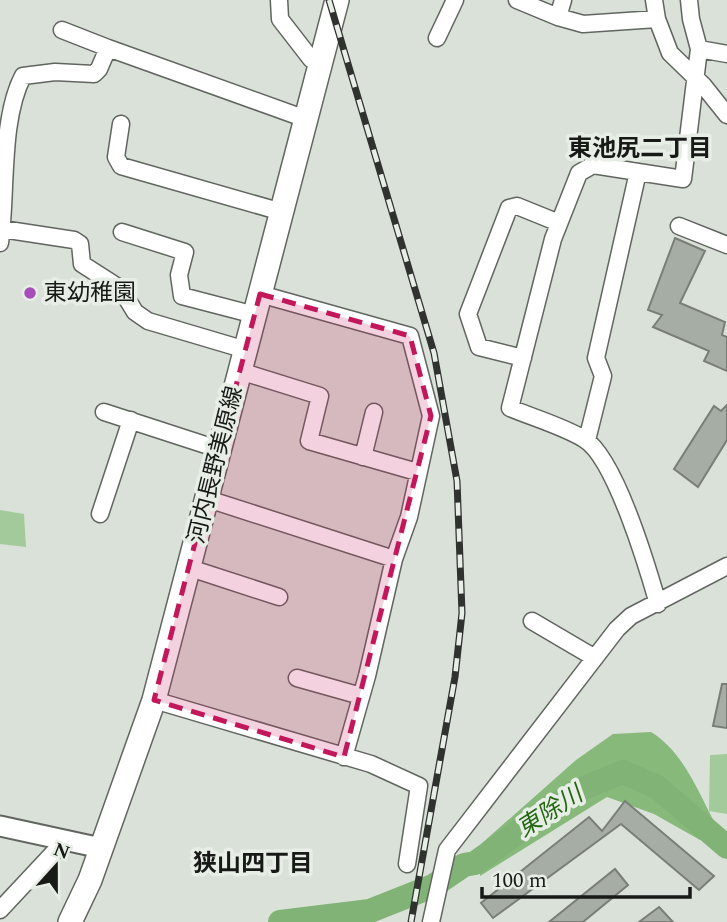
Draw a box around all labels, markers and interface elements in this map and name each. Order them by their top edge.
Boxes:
district label: 東池尻二丁目 [568,131,712,167]
place label: 東幼稚園 [44,276,136,311]
marker: 東幼稚園 [22,285,38,301]
street label: 河内長野美原線 [180,383,252,547]
water label: 東除川 [510,776,593,847]
north arrow [21,831,91,901]
text: N [49,835,74,868]
district label: 狭山四丁目 [193,846,313,882]
scale bar [482,856,690,900]
text: 100 m [492,865,547,897]

